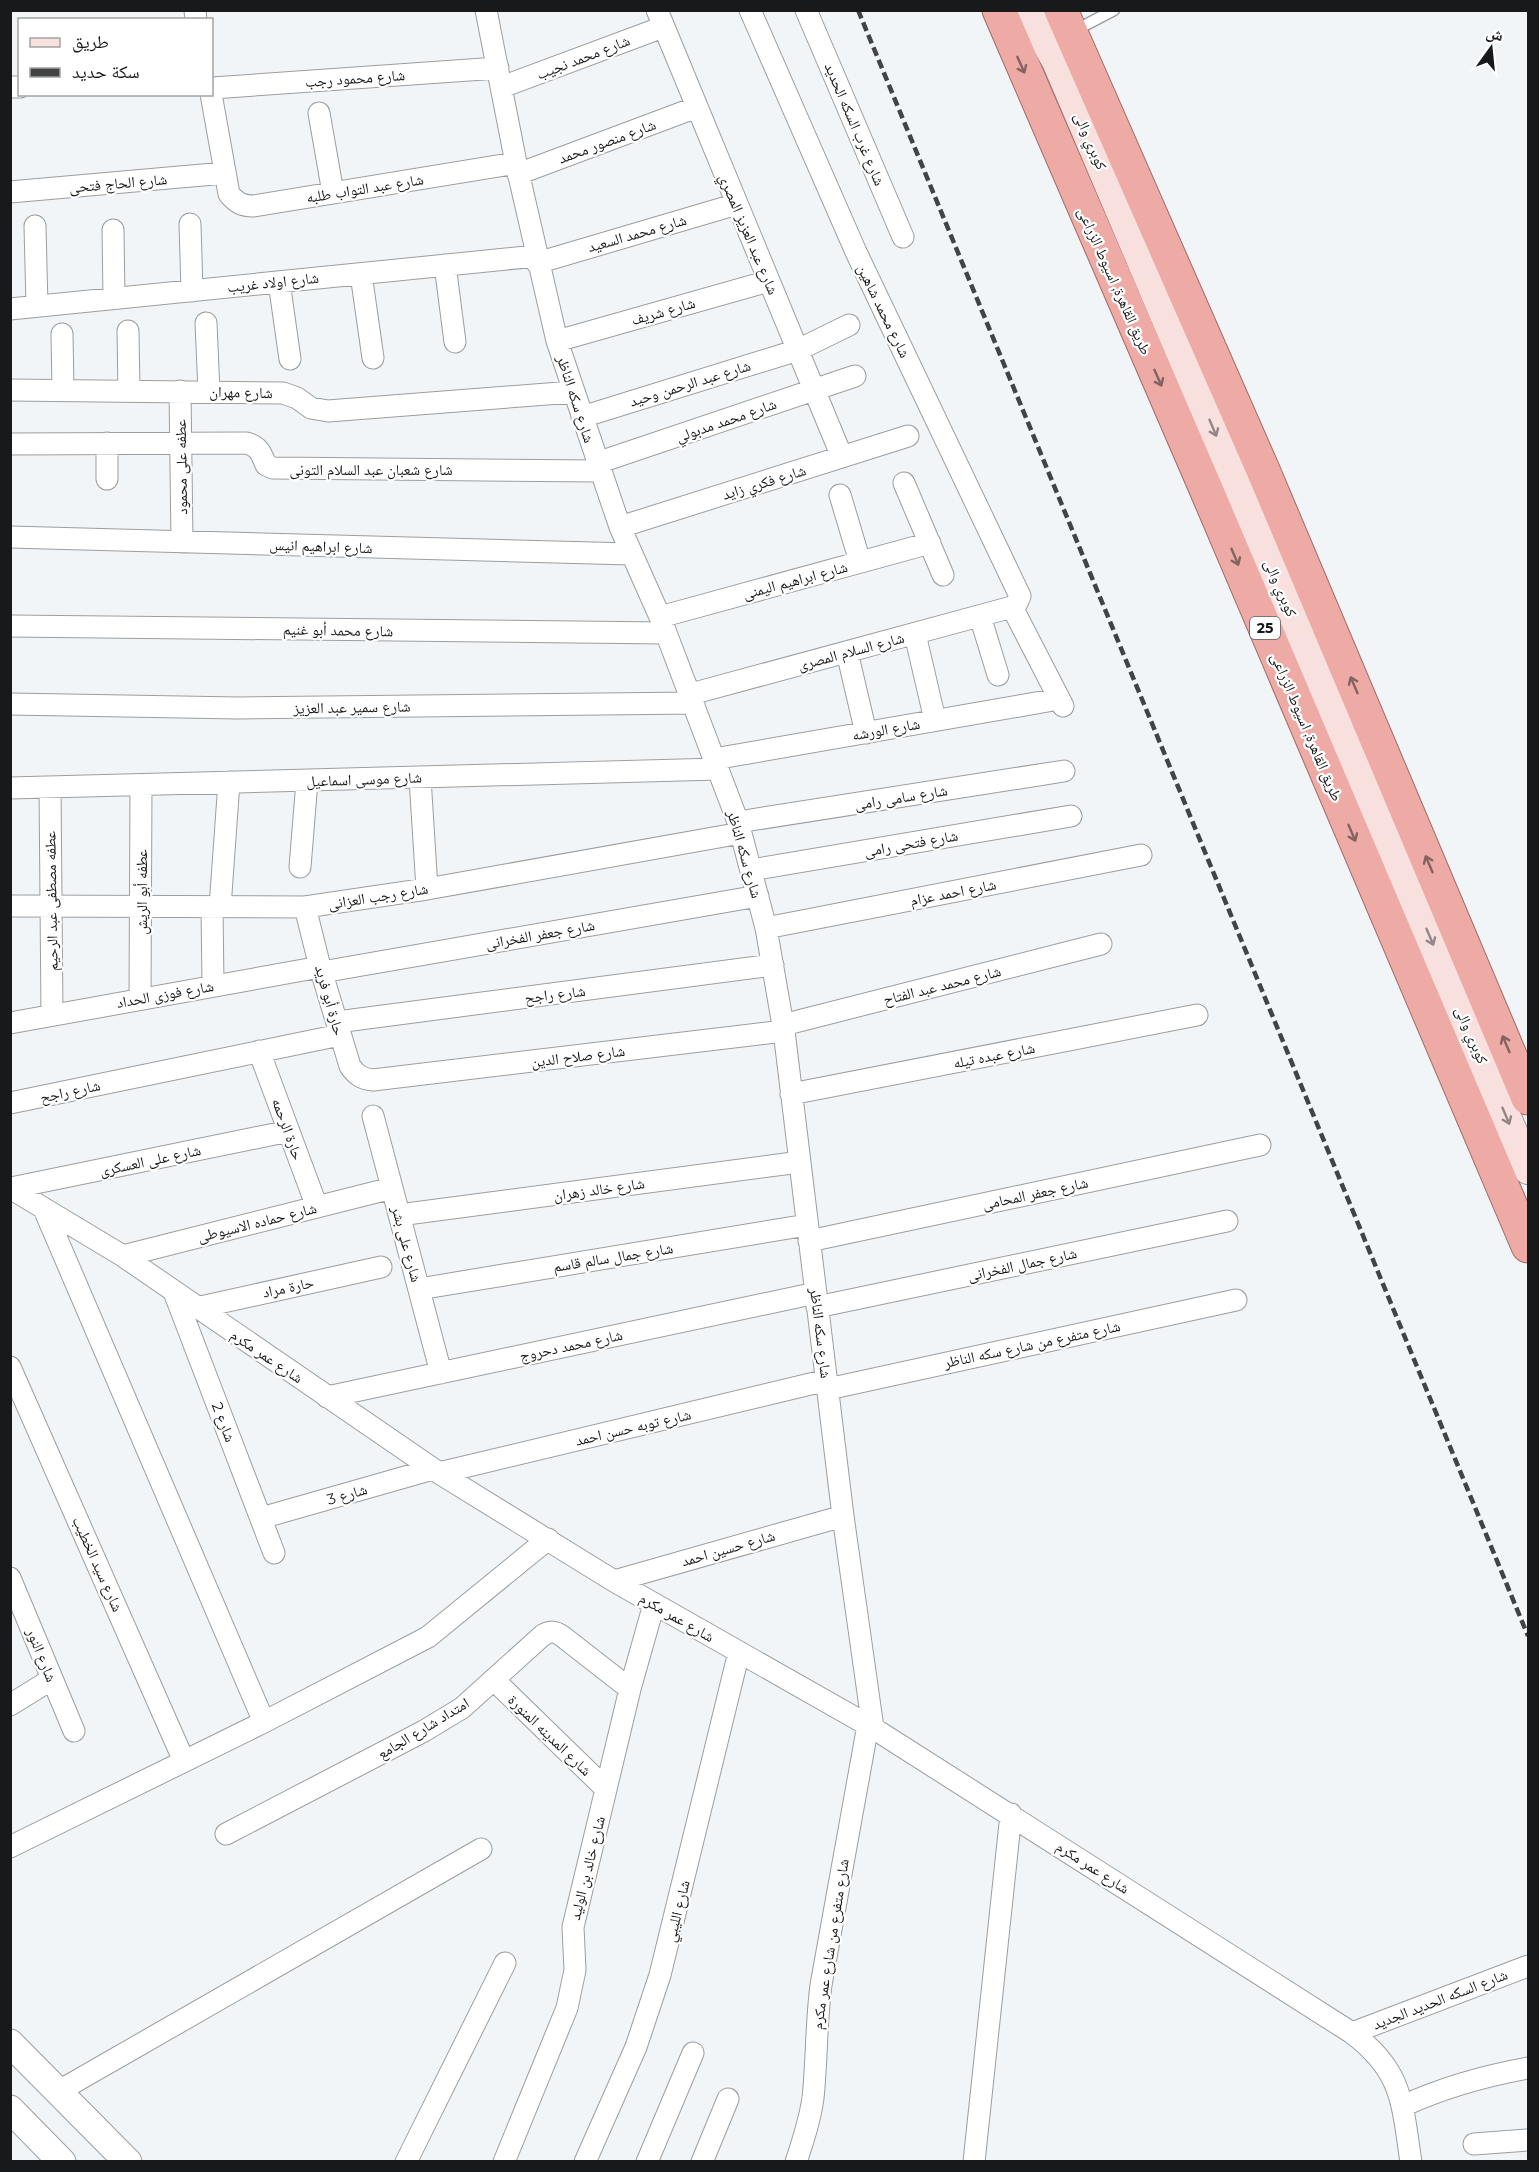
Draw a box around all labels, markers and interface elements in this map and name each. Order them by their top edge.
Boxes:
legend [18,18,213,96]
north arrow [1461,18,1521,78]
text: ش [1484,23,1505,45]
street label: شارع محمد نجيب [534,30,633,84]
text: طريق [72,31,109,53]
one-way arrow [1016,55,1027,73]
street label: شارع غرب السكه الحديد [820,60,890,189]
text: سكة حديد [72,61,140,83]
street label: شارع محمود رجب [304,65,406,92]
street label: كوبري والى [1068,109,1112,174]
street label: شارع منصور محمد [556,115,659,168]
street label: شارع الحاج فتحى [68,169,168,198]
street label: شارع عبد التواب طلبه [305,169,425,208]
street label: شارع عبد العزيز المصري [712,171,783,299]
street label: طريق القاهرة, اسيوط الزراعى [1073,204,1156,358]
street label: شارع محمد السعيد [585,210,689,257]
street label: شارع محمد شاهين [852,261,915,362]
street label: شارع اولاد غريب [226,268,320,297]
street label: شارع شريف [629,293,698,330]
street label: شارع سكه الناظر [552,352,599,446]
street label: شارع عبد الرحمن وحيد [627,355,753,411]
one-way arrow [1153,369,1164,387]
street label: شارع مهران [209,382,273,403]
street label: شارع محمد مدبولي [673,394,780,449]
street label: عطفه على محمود [171,419,192,515]
one-way arrow [1208,419,1219,437]
street label: شارع شعبان عبد السلام التونى [289,460,453,480]
street label: شارع فكري زايد [720,460,809,506]
street label: شارع ابراهيم انيس [269,535,373,558]
one-way arrow [1230,547,1241,566]
street label: كوبري والى [1258,556,1302,621]
street label: شارع ابراهيم اليمنى [741,557,850,604]
road number: 25 [1250,617,1280,639]
street label: شارع محمد أبو غنيم [283,620,393,641]
street label: شارع السلام المصرى [796,628,907,675]
street label: طريق القاهرة, اسيوط الزراعى [1266,650,1347,805]
one-way arrow [1347,676,1359,694]
street label: شارع سمير عبد العزيز [292,696,411,719]
street label: شارع الورشه [851,714,922,745]
street label: شارع موسى اسماعيل [306,767,422,792]
street label: شارع سامى رامى [853,780,949,815]
street label: شارع سكه الناظر [722,807,767,901]
one-way arrow [1347,824,1358,842]
street label: شارع فتحى رامى [863,825,960,862]
street label: عطفه مصطفى عبد الرحيم [40,830,63,971]
street label: عطفه أبو الريش [132,849,152,935]
one-way arrow [1423,856,1434,874]
street label: شارع احمد عزام [908,874,998,911]
street label: شارع رجب العزانى [327,879,430,914]
street label: شارع جعفر الفخرانى [484,915,596,954]
one-way arrow [1425,927,1436,946]
street label: شارع محمد عبد الفتاح [881,961,1003,1010]
street label: حارة أبو فريد [311,963,349,1038]
street label: شارع فوزى الحداد [115,976,215,1013]
street label: شارع راجح [523,981,587,1008]
street label: كوبري والى [1449,1003,1493,1068]
one-way arrow [1500,1035,1511,1053]
street label: شارع عبده تيله [952,1038,1037,1073]
street label: شارع صلاح الدين [530,1041,626,1072]
street label: شارع راجح [38,1075,102,1108]
street label: حارة الرحمه [268,1095,308,1163]
one-way arrow [1501,1107,1512,1125]
street label: شارع على العسكرى [98,1140,203,1181]
street label: شارع جعفر المحامى [980,1172,1090,1214]
street label: شارع خالد زهران [552,1173,646,1206]
street label: شارع حماده الاسيوطى [195,1198,319,1247]
street label: شارع على بشر [386,1203,426,1285]
street label: شارع جمال سالم قاسم [552,1238,675,1277]
street label: شارع جمال الفخرانى [966,1243,1079,1286]
street label: حارة مراد [261,1272,316,1302]
street label: شارع سكه الناظر [805,1286,836,1379]
street label: شارع متفرع من شارع سكه الناظر [941,1316,1122,1373]
street label: شارع عمر مكرم [227,1325,307,1388]
street label: شارع محمد دحروج [518,1325,625,1366]
street label: شارع 2 [207,1399,240,1445]
street label: شارع توبه حسن احمد [573,1404,693,1451]
street label: شارع 3 [325,1479,370,1510]
street label: شارع سيد الخطيب [68,1513,128,1615]
street label: شارع حسين احمد [679,1526,777,1571]
street label: شارع عمر مكرم [636,1588,718,1647]
street label: شارع النور [21,1624,61,1685]
street label: شارع المدينه المنورة [504,1690,596,1780]
street label: امتداد شارع الجامع [374,1693,473,1764]
street label: شارع خالد بن الوليد [565,1814,610,1922]
street label: شارع عمر مكرم [1052,1836,1133,1899]
street label: شارع متفرع من شارع عمر مكرم [807,1857,854,2031]
street label: شارع الليبي [660,1878,697,1945]
street label: شارع السكه الحديد الجديد [1370,1964,1511,2034]

